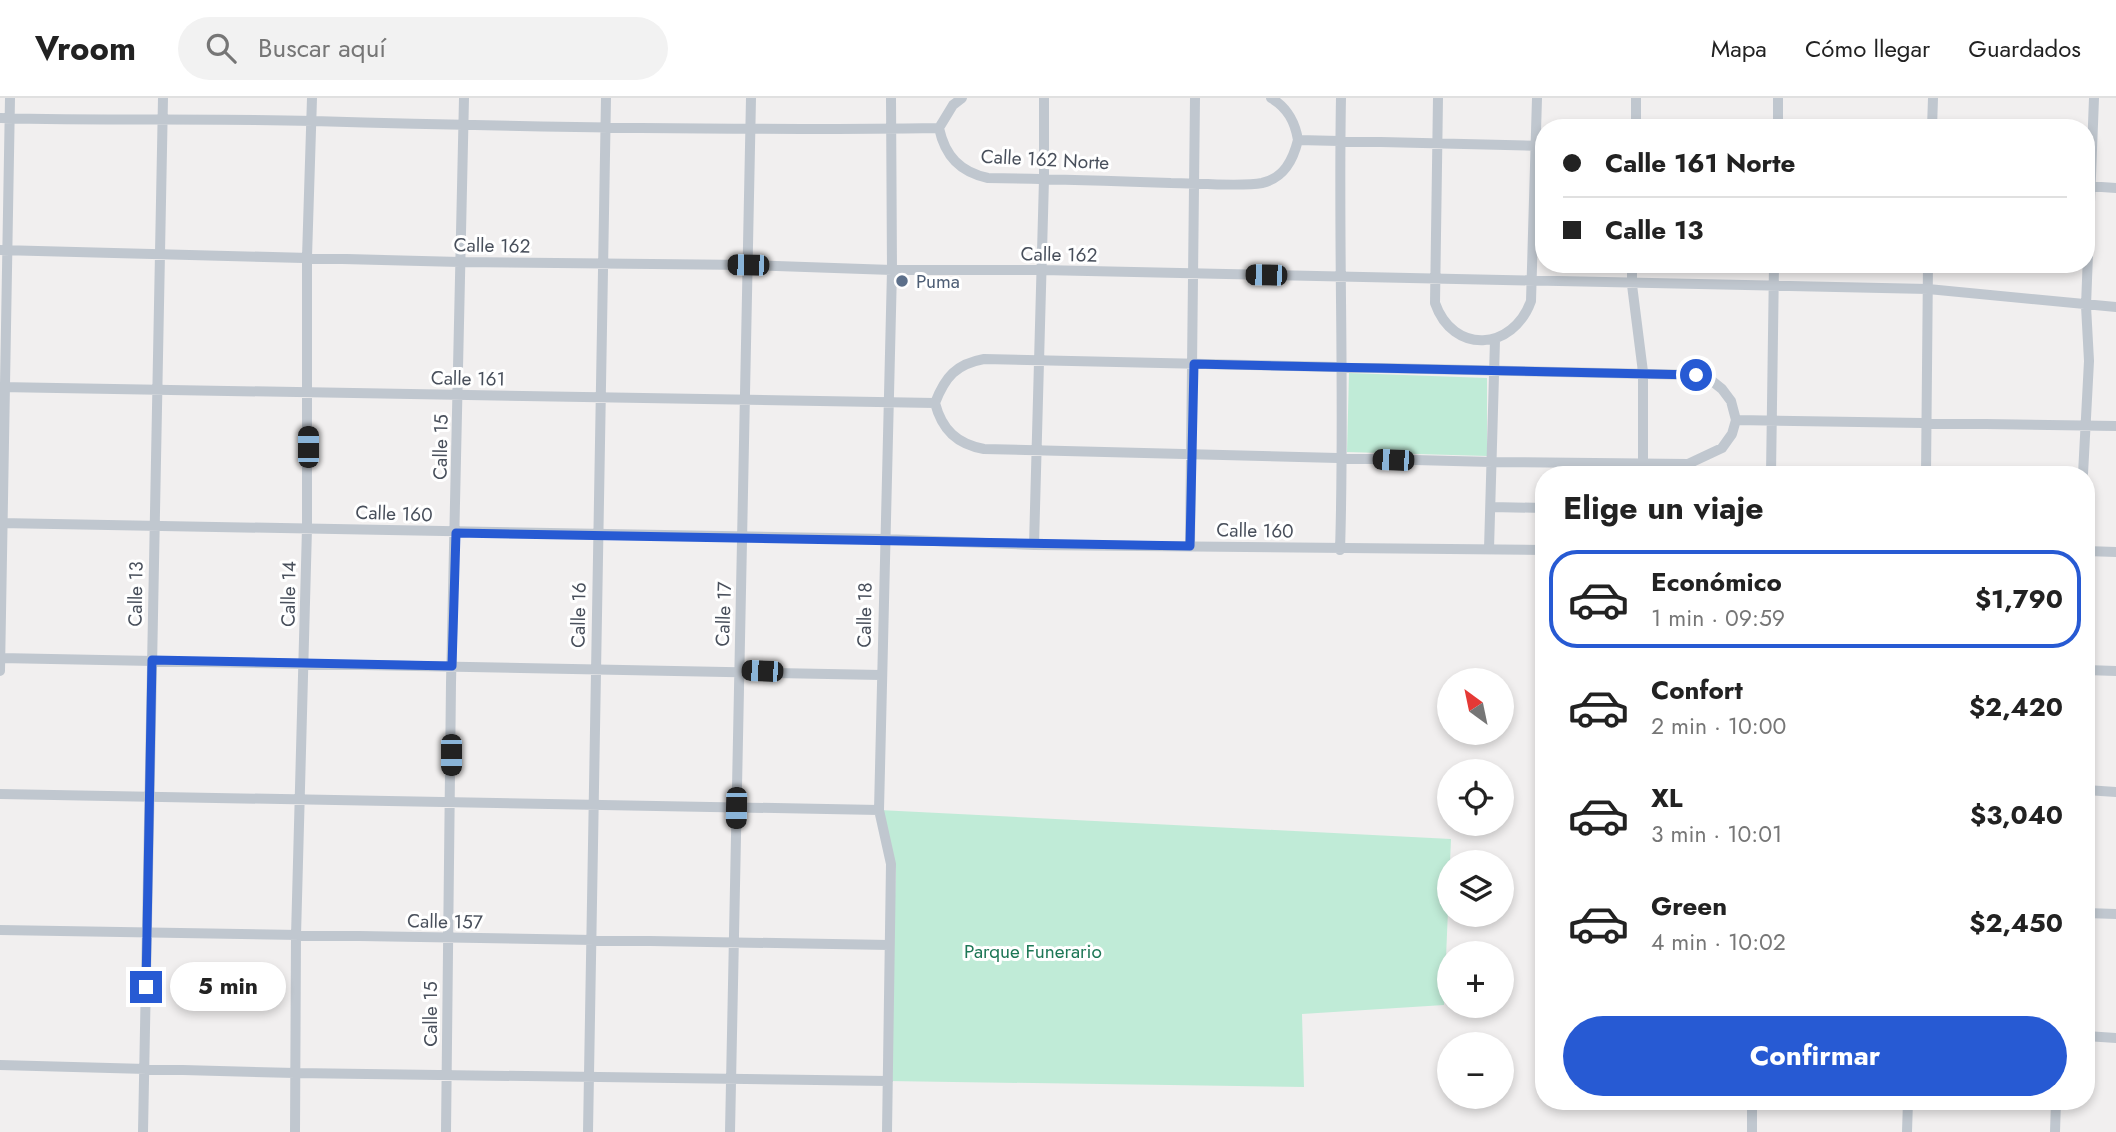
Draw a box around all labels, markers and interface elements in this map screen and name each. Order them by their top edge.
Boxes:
search box [178,17,668,80]
text: Vroom [35,25,136,72]
icon: search [202,29,240,67]
text: Buscar aquí [258,29,386,67]
text: Mapa [1711,31,1767,66]
text: Cómo llegar [1805,31,1930,66]
text: Guardados [1968,31,2081,66]
street label: Calle 162 Norte [980,143,1110,176]
text: Calle 161 Norte [1605,144,1795,182]
text: Calle 13 [1605,211,1703,249]
street label: Calle 162 [453,231,531,260]
street label: Calle 162 [1020,240,1098,269]
car [727,254,770,276]
car [1245,264,1288,286]
place label: Puma [916,268,960,295]
marker: Puma [894,273,910,289]
route start [1680,359,1712,391]
street label: Calle 161 [431,364,505,393]
street label: Calle 15 [426,414,455,480]
car [298,426,319,468]
car [1372,449,1415,471]
text: Elige un viaje [1563,485,1764,531]
street label: Calle 160 [355,499,433,528]
street label: Calle 160 [1216,516,1294,545]
street label: Calle 13 [121,561,150,627]
street label: Calle 14 [274,561,303,627]
text: Económico [1651,563,1782,601]
icon: car [1567,568,1630,631]
text: $1,790 [1975,580,2063,618]
street label: Calle 17 [709,581,738,647]
street label: Calle 16 [564,582,593,648]
street label: Calle 18 [850,582,879,648]
text: 1 min · 09:59 [1651,601,1785,635]
car [741,660,784,682]
north arrow [1437,668,1514,746]
map controls [1437,668,1514,1109]
text: Confort [1651,671,1743,709]
icon: car [1567,676,1630,739]
text: $2,420 [1969,688,2063,726]
text: 2 min · 10:00 [1651,709,1786,743]
car [441,734,462,776]
button: locate [1437,759,1514,836]
text: XL [1651,779,1683,817]
icon: car [1567,784,1630,847]
car [726,787,747,829]
text: $3,040 [1970,796,2063,834]
text: 3 min · 10:01 [1651,817,1782,851]
button: layers [1437,850,1514,927]
text: Green [1651,887,1727,925]
icon: car [1567,892,1630,955]
text: $2,450 [1969,904,2063,942]
street label: Calle 157 [407,907,483,936]
text: 4 min · 10:02 [1651,925,1786,959]
park label: Parque Funerario [964,938,1102,965]
button: + [1437,941,1514,1018]
callout: 5 min [170,962,286,1012]
text: 5 min [198,969,258,1003]
route end [130,971,162,1003]
street label: Calle 15 [417,981,444,1047]
button: Confirmar [1563,1016,2067,1096]
button: − [1437,1032,1514,1109]

